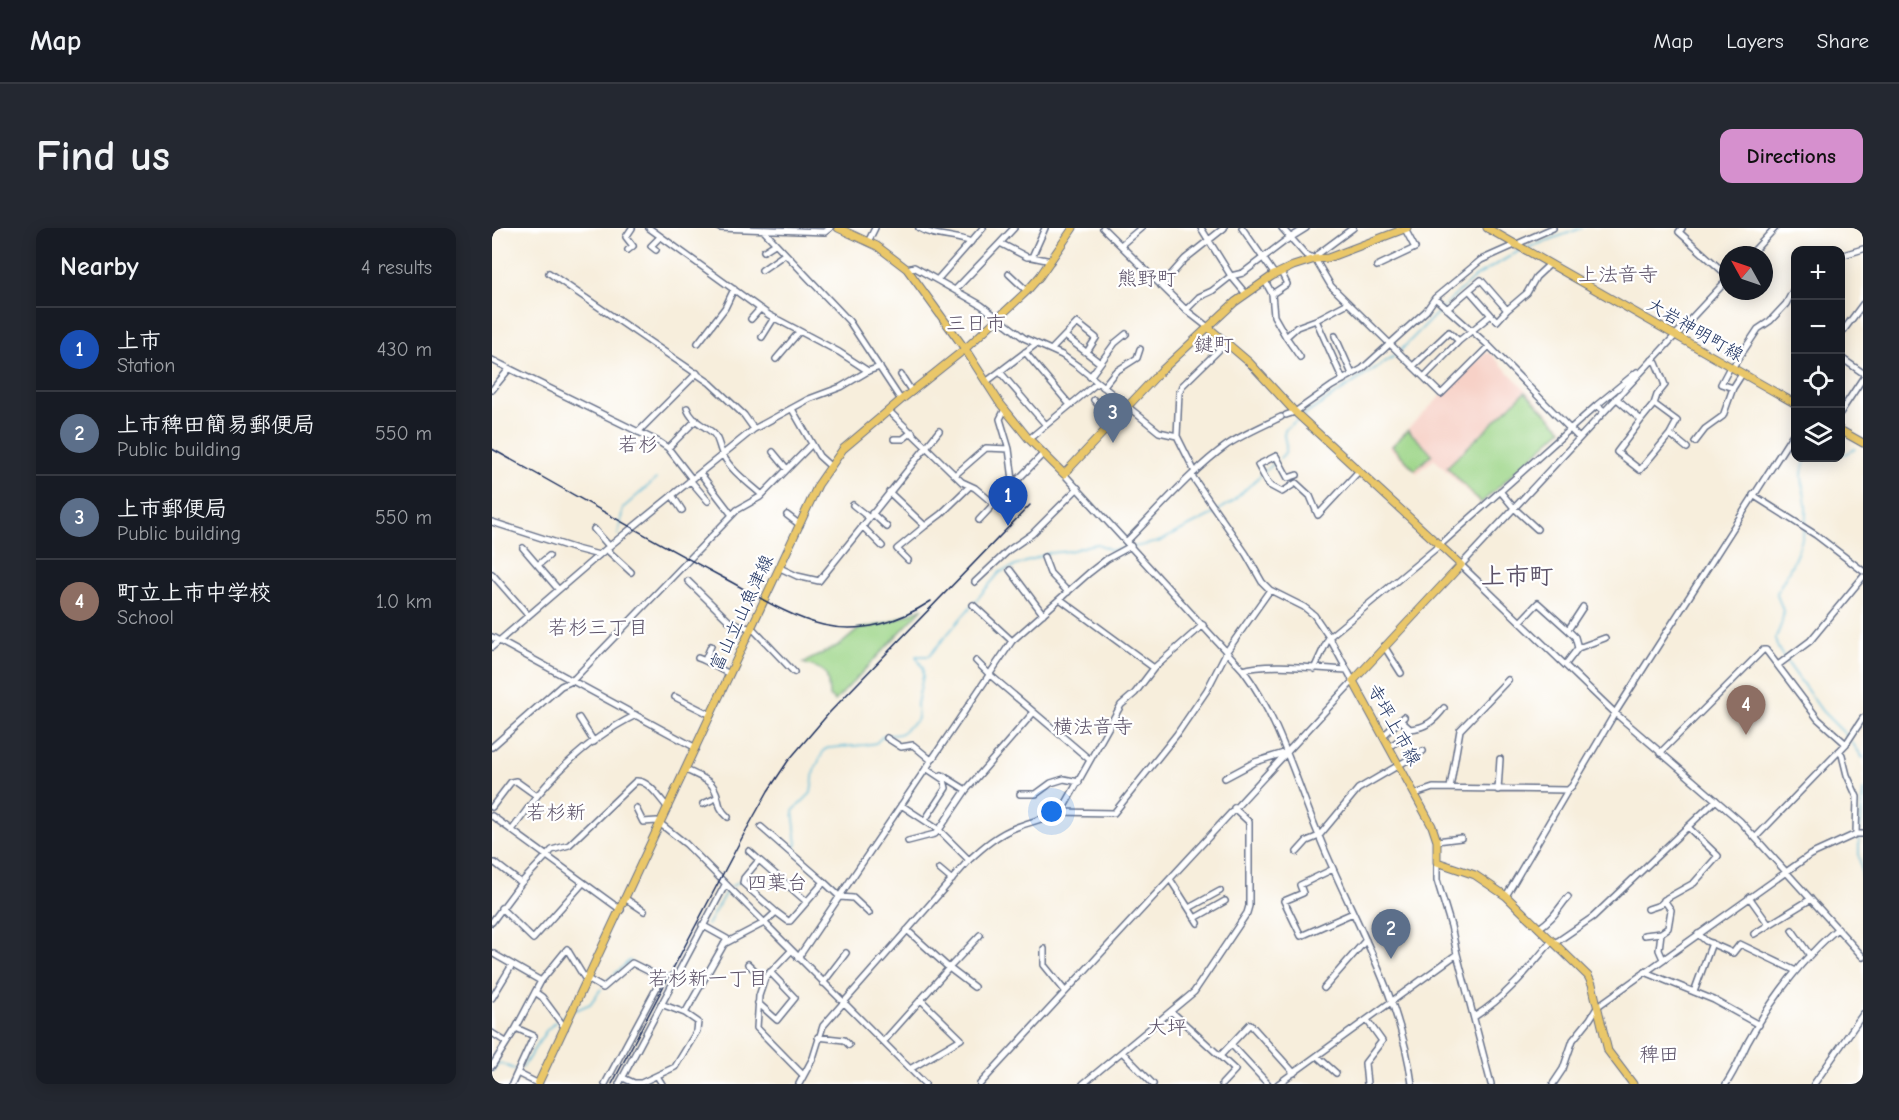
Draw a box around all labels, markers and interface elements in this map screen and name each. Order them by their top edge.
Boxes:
text: Map [30,25,81,57]
text: Map [1654,29,1693,53]
text: Layers [1726,29,1784,53]
text: Share [1817,29,1869,53]
button: Directions [1720,129,1863,183]
text: Find us [36,132,170,181]
north arrow [1719,246,1773,300]
map controls [1791,246,1845,462]
button: + [1791,246,1845,300]
text: Nearby [60,252,139,282]
text: 4 results [361,256,432,279]
district label: 上法音寺 [1578,263,1658,286]
district label: 熊野町 [1117,267,1177,290]
street label: 大岩神明町線 [1643,294,1747,366]
button: − [1791,300,1845,354]
district label: 三日市 [946,312,1006,335]
text: 上市 [117,328,161,354]
district label: 鍵町 [1194,333,1234,356]
text: 1 [76,338,83,361]
text: 430 m [377,338,432,361]
text: Station [117,354,175,377]
button: locate [1791,354,1845,408]
pin: 3 [1094,394,1132,443]
button: layers [1791,408,1845,462]
text: 上市稗田簡易郵便局 [117,412,315,438]
text: 2 [75,422,84,445]
text: 550 m [375,422,432,445]
district label: 若杉 [618,433,658,456]
text: Public building [117,438,241,461]
pin: 1 [988,476,1028,526]
text: 上市郵便局 [117,496,227,522]
text: 3 [75,506,84,529]
text: 550 m [375,506,432,529]
text: Public building [117,522,241,545]
street label: 富山立山魚津線 [706,551,778,675]
district label: 上市町 [1481,562,1553,590]
text: 町立上市中学校 [117,580,271,606]
text: 4 [75,590,84,613]
text: 1.0 km [376,590,432,613]
text: School [117,606,174,629]
district label: 若杉三丁目 [548,616,648,639]
street label: 寺坪上市線 [1363,681,1425,769]
pin: 4 [1726,686,1766,735]
district label: 横法音寺 [1053,715,1133,738]
your location [1037,797,1066,826]
district label: 若杉新 [526,801,586,824]
district label: 四葉台 [747,871,807,894]
pin: 2 [1372,910,1410,959]
district label: 若杉新一丁目 [648,967,768,990]
district label: 大坪 [1147,1016,1187,1039]
district label: 稗田 [1639,1043,1679,1066]

